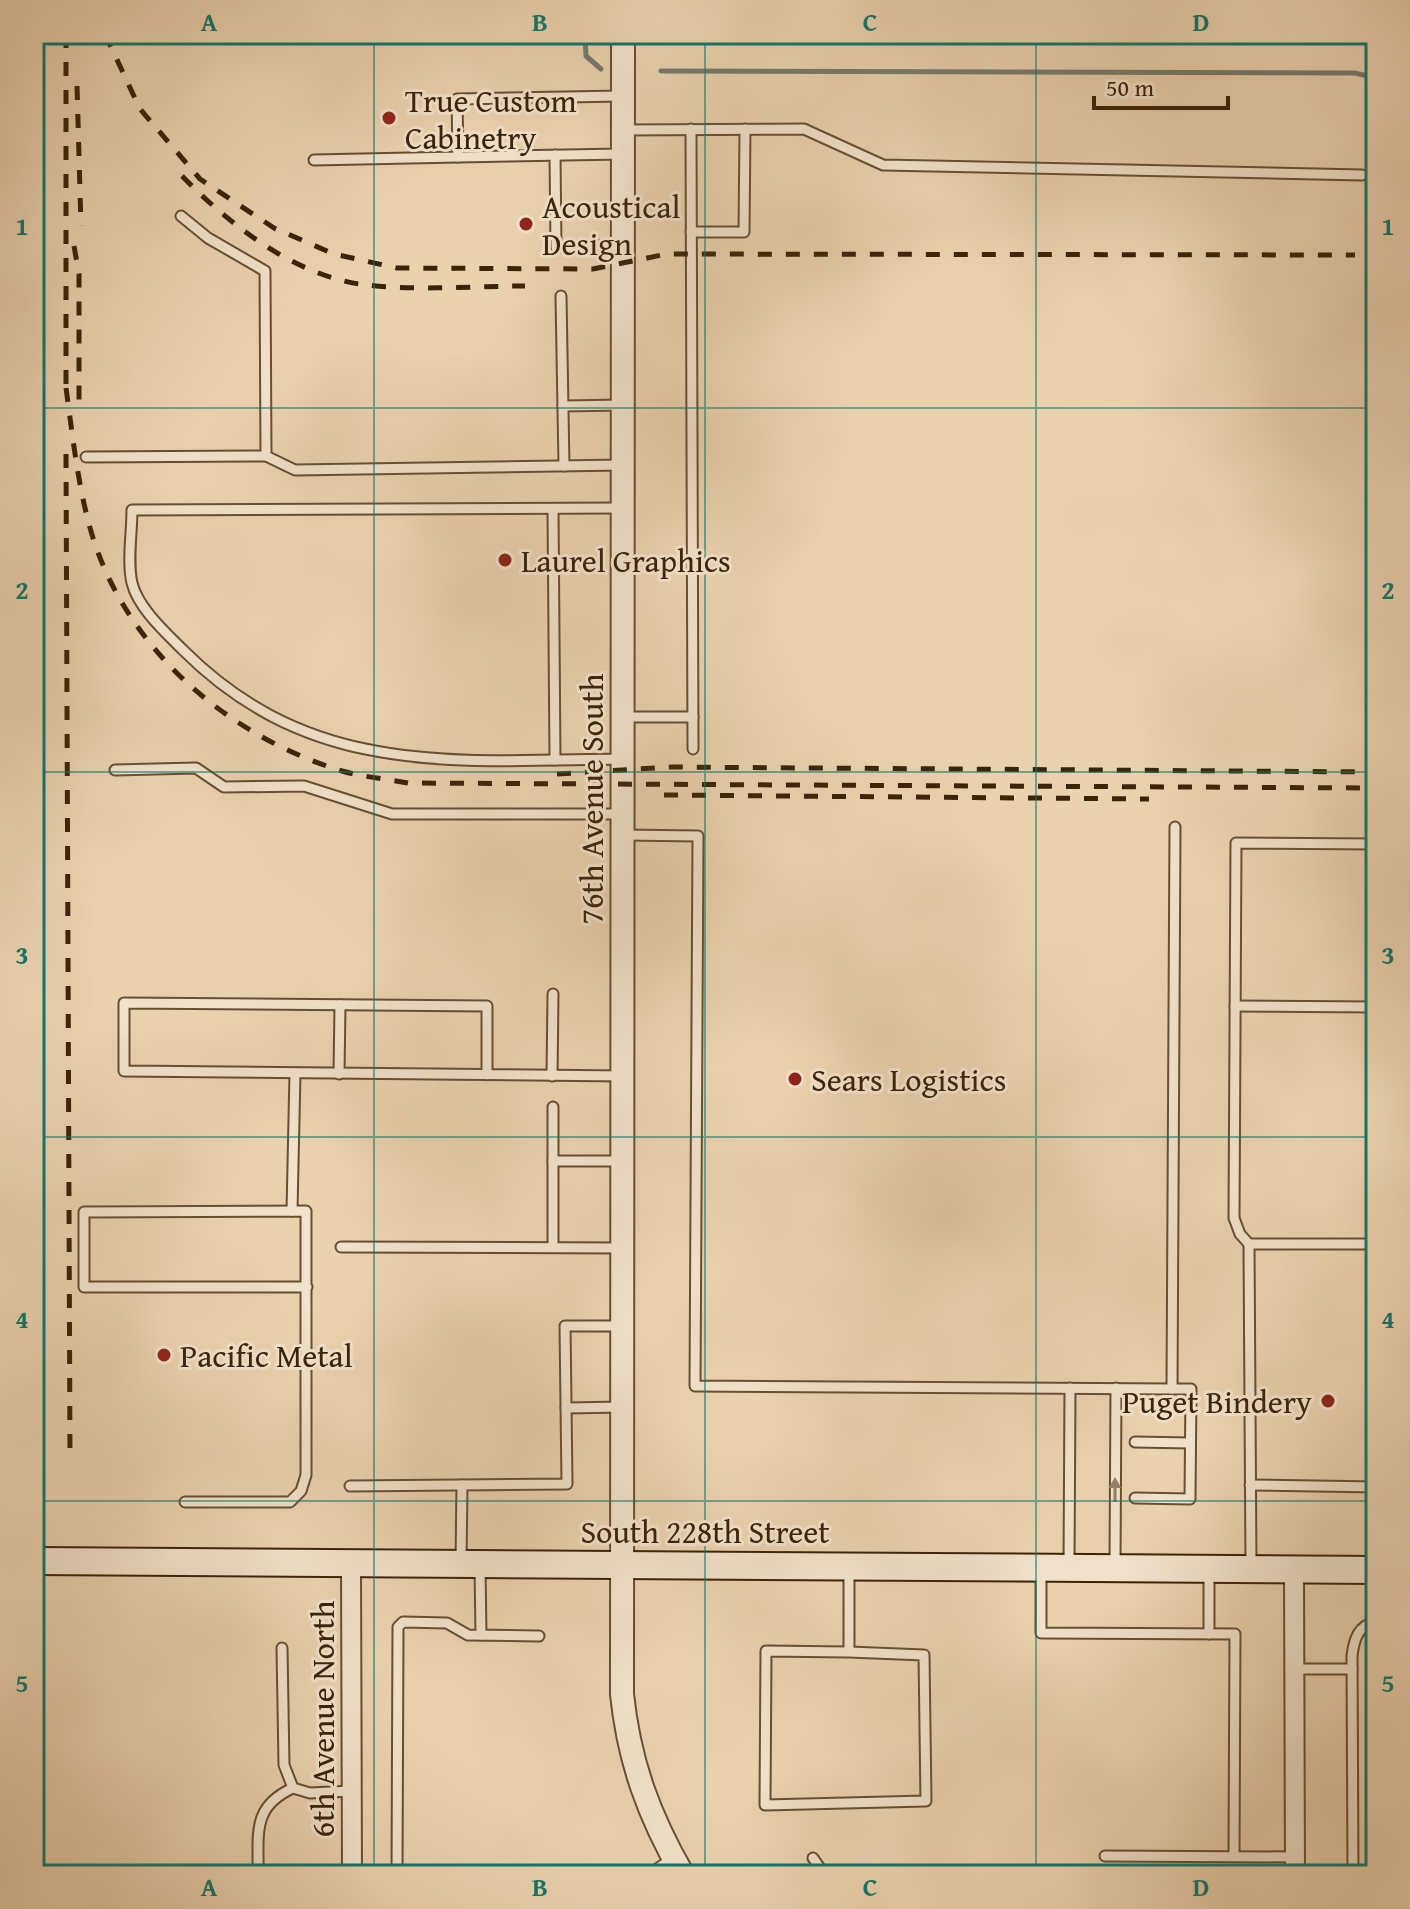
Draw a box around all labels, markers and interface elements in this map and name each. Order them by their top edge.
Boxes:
text: A [201,2,218,41]
text: B [532,2,548,41]
text: C [863,2,877,41]
text: D [1193,2,1209,41]
scale bar [1094,60,1228,110]
text: 50 m [1106,70,1154,105]
place label: True Custom Cabinetry [405,77,577,161]
marker: True Custom Cabinetry [380,109,398,127]
place label: Acoustical Design [542,183,681,267]
text: 1 [15,206,29,245]
text: 1 [1381,206,1395,245]
marker: Acoustical Design [517,215,535,233]
place label: Laurel Graphics [521,537,731,584]
marker: Laurel Graphics [496,551,514,569]
text: 2 [15,570,29,609]
text: 2 [1381,570,1395,609]
street label: 76th Avenue South [568,673,615,925]
text: 3 [15,935,29,974]
text: 3 [1381,935,1395,974]
place label: Sears Logistics [811,1056,1006,1103]
marker: Sears Logistics [786,1070,804,1088]
text: 4 [15,1299,29,1338]
text: 4 [1381,1299,1395,1338]
place label: Pacific Metal [180,1332,353,1379]
marker: Pacific Metal [155,1346,173,1364]
place label: Puget Bindery [1122,1378,1312,1425]
marker: Puget Bindery [1319,1392,1337,1410]
one-way arrow [1109,1477,1121,1502]
street label: South 228th Street [580,1508,830,1555]
street label: 6th Avenue North [299,1601,346,1837]
text: 5 [15,1663,29,1702]
text: 5 [1381,1663,1395,1702]
text: A [201,1867,218,1906]
text: B [532,1867,548,1906]
text: C [863,1867,877,1906]
text: D [1193,1867,1209,1906]

